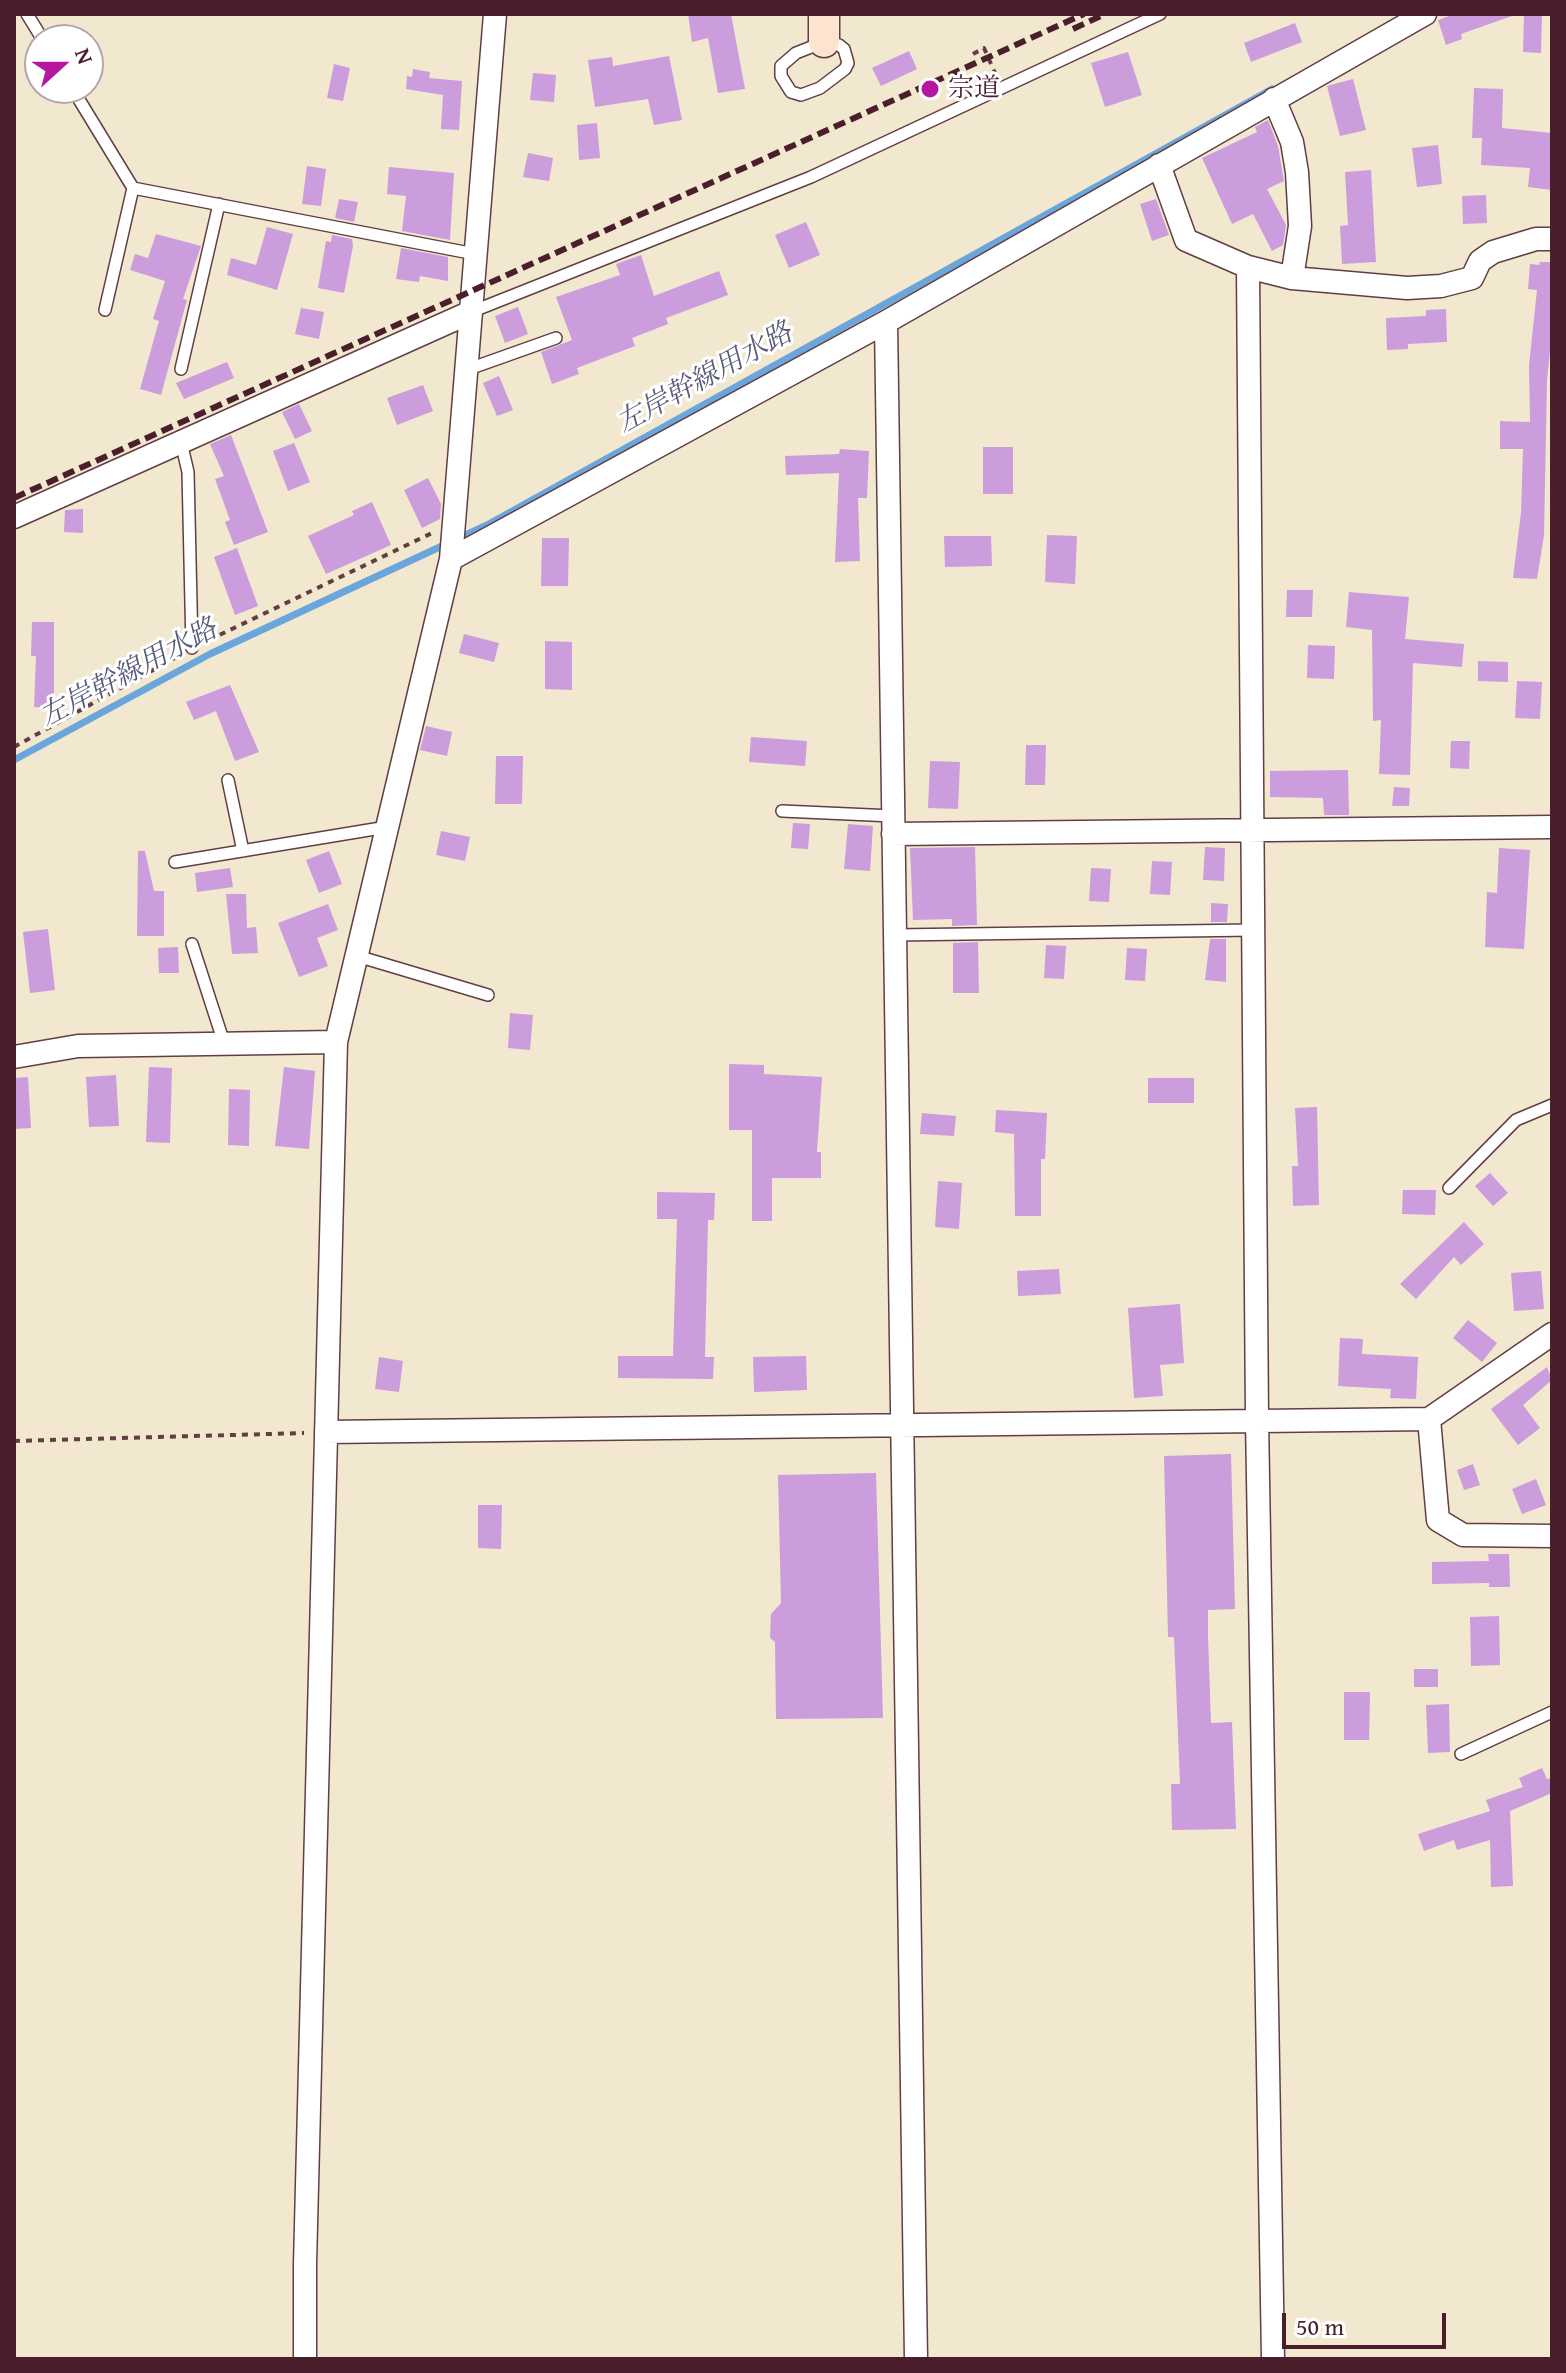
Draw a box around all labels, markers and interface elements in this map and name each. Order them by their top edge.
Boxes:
north arrow [24,24,104,104]
text: N [67,44,102,69]
place label: 宗道 [948,73,1000,105]
marker: 宗道 [919,78,941,100]
water label: 左岸幹線用水路 [611,317,799,441]
water label: 左岸幹線用水路 [35,613,223,735]
scale bar [1286,2297,1450,2347]
text: 50 m [1296,2309,1344,2344]

